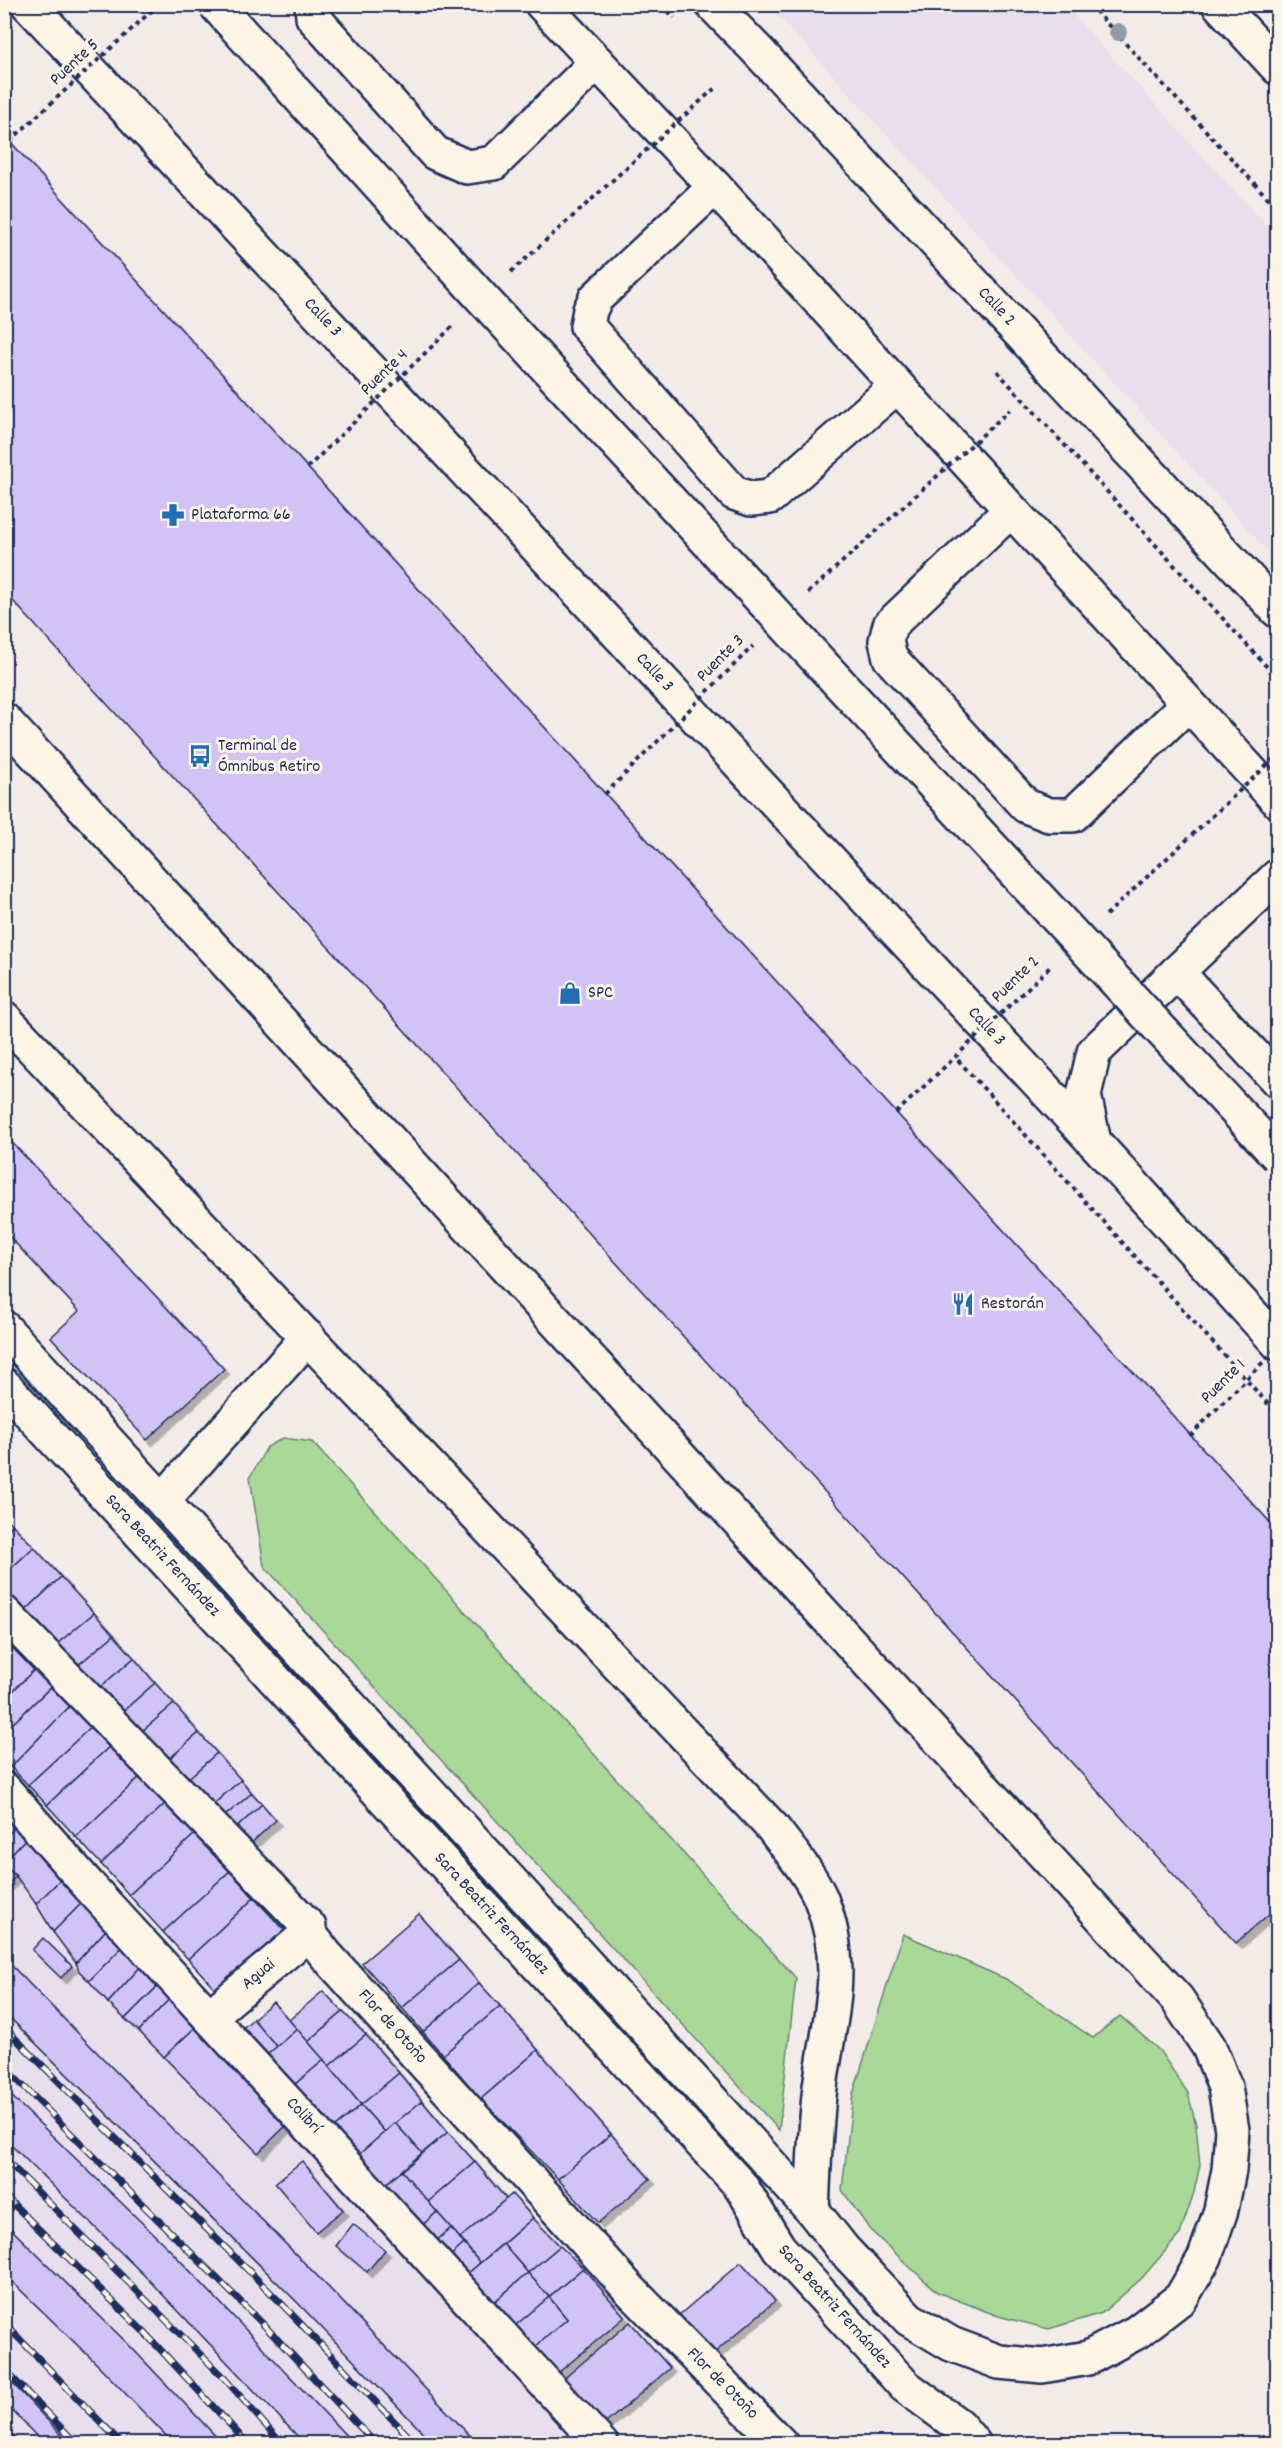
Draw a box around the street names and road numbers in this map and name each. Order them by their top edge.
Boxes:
street label: Puente 5 [45,34,105,92]
street label: Calle 2 [971,282,1021,332]
street label: Calle 3 [297,293,347,343]
street label: Puente 4 [355,344,415,402]
street label: Puente 3 [691,629,751,689]
street label: Calle 3 [629,648,679,698]
street label: Puente 2 [986,951,1046,1009]
street label: Calle 3 [961,1002,1011,1052]
street label: Puente 1 [1196,1354,1252,1410]
street label: Sara Beatriz Fernández [98,1489,226,1623]
street label: Sara Beatriz Fernández [427,1847,555,1981]
street label: Aguai [237,1953,281,1997]
street label: Flor de Otoño [352,1984,432,2070]
street label: Colibrí [279,2092,328,2141]
street label: Sara Beatriz Fernández [771,2239,897,2375]
street label: Flor de Otoño [680,2342,764,2426]

